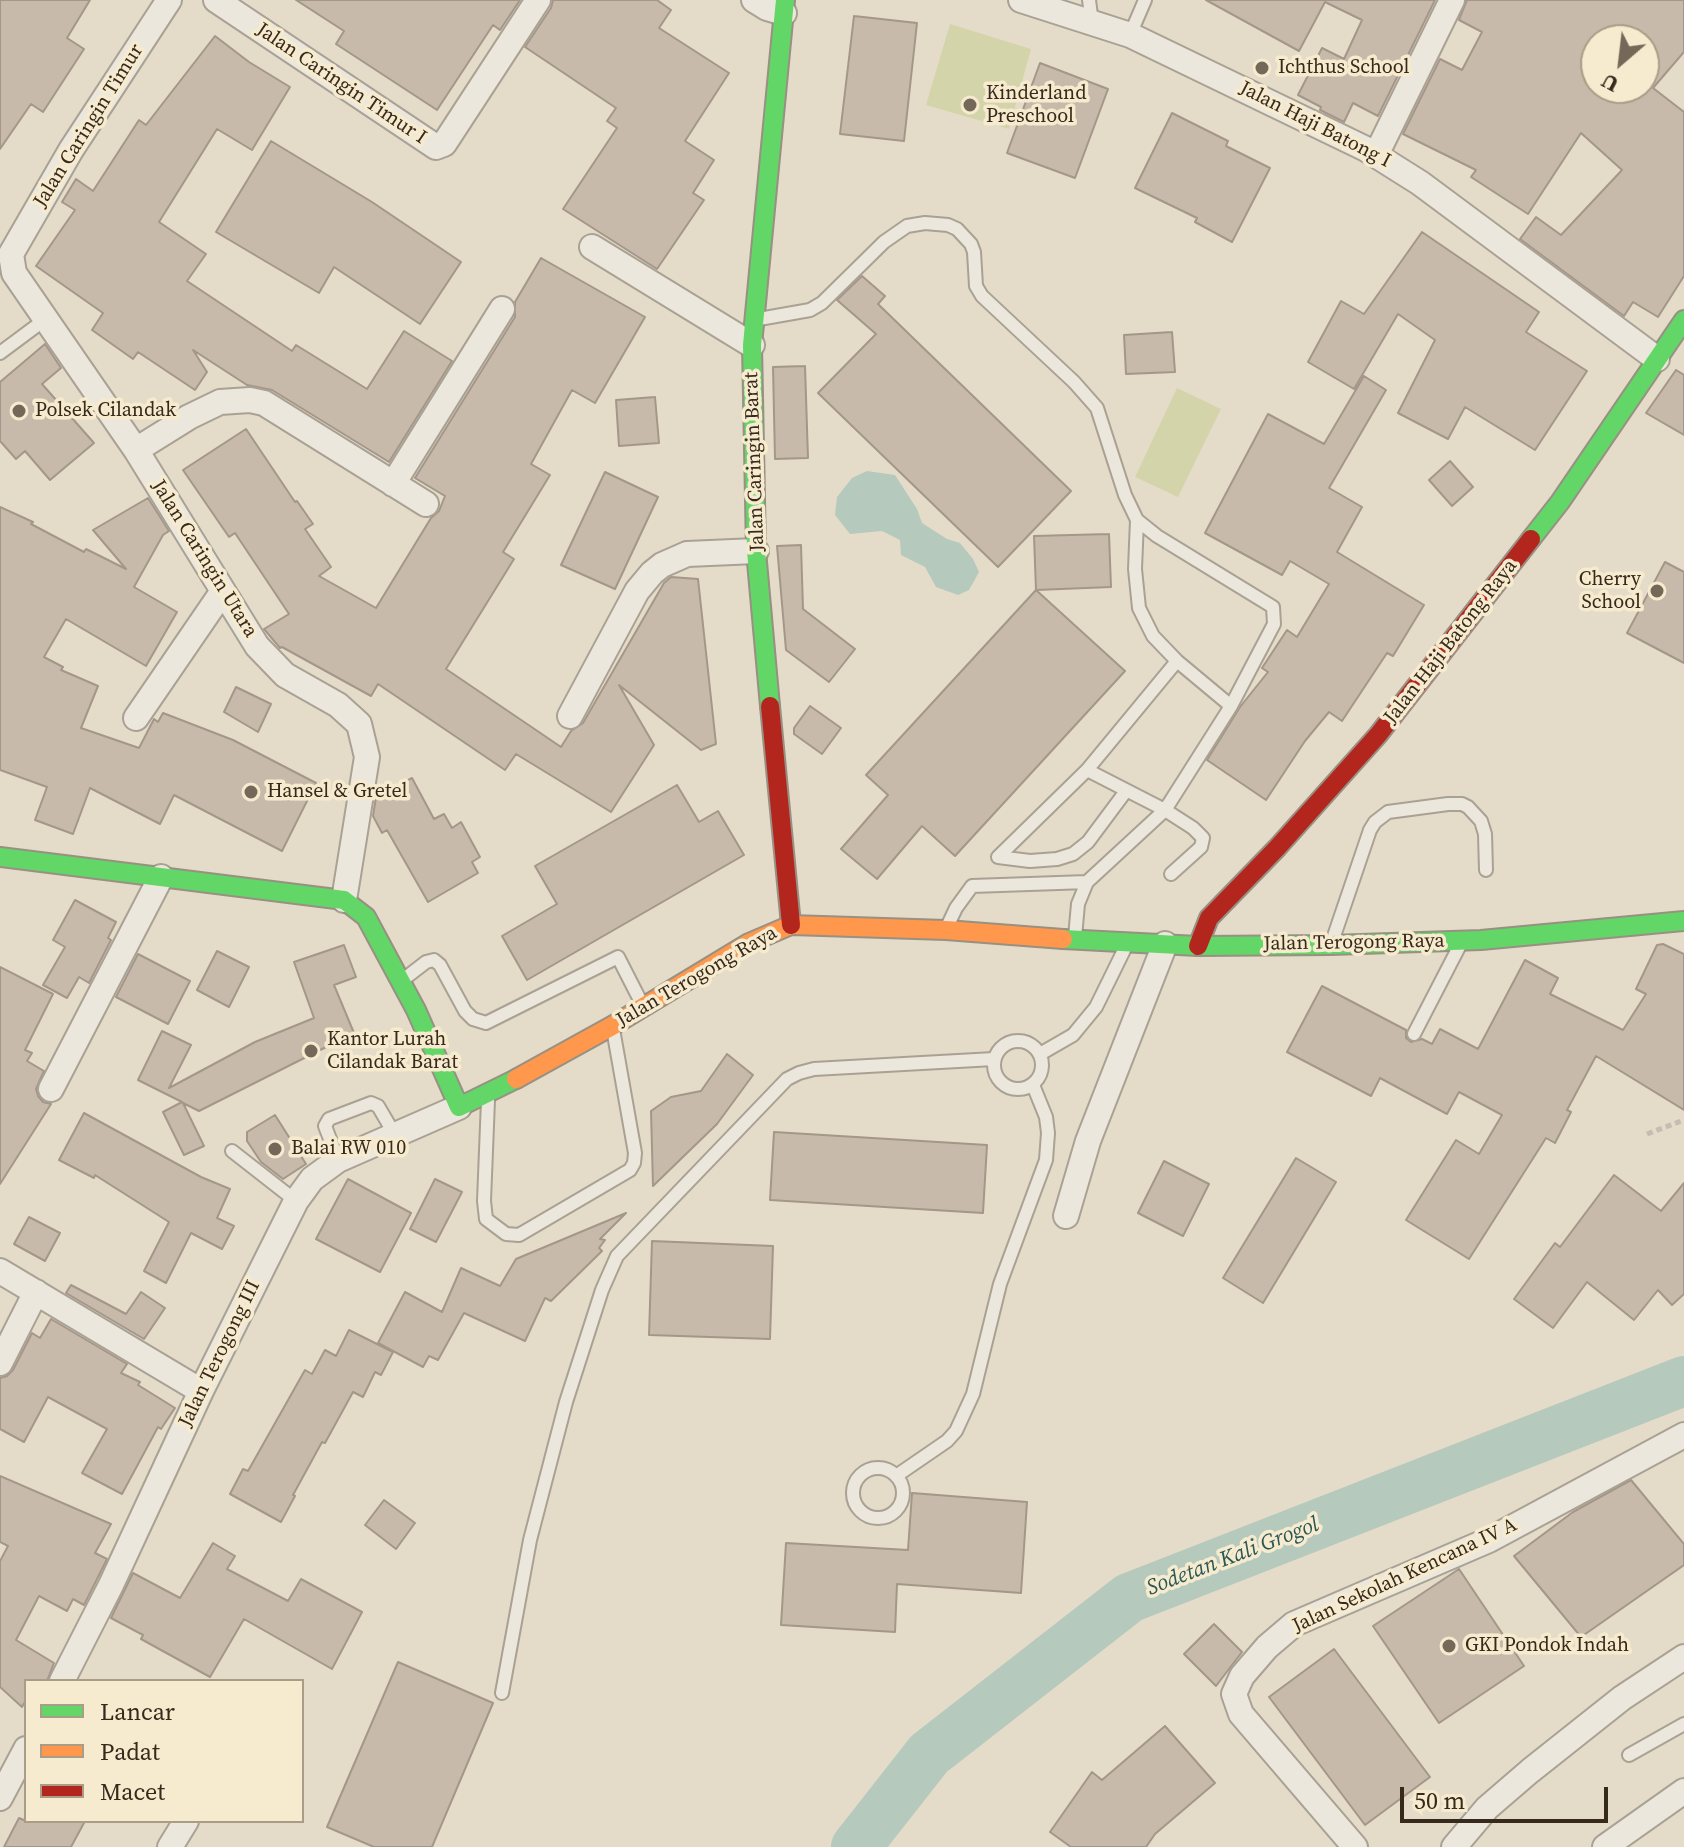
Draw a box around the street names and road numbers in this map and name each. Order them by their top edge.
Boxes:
street label: Jalan Caringin Timur I [251,18,431,150]
street label: Jalan Caringin Timur [29,40,149,212]
street label: Jalan Haji Batong I [1235,77,1395,173]
street label: Jalan Caringin Barat [740,372,770,552]
street label: Jalan Caringin Utara [146,476,262,642]
street label: Jalan Haji Batong Raya [1379,555,1523,729]
street label: Jalan Terogong Raya [613,921,781,1033]
street label: Jalan Terogong Raya [1263,929,1445,957]
street label: Jalan Terogong III [174,1277,266,1431]
street label: Jalan Sekolah Kencana IV A [1289,1513,1521,1639]

